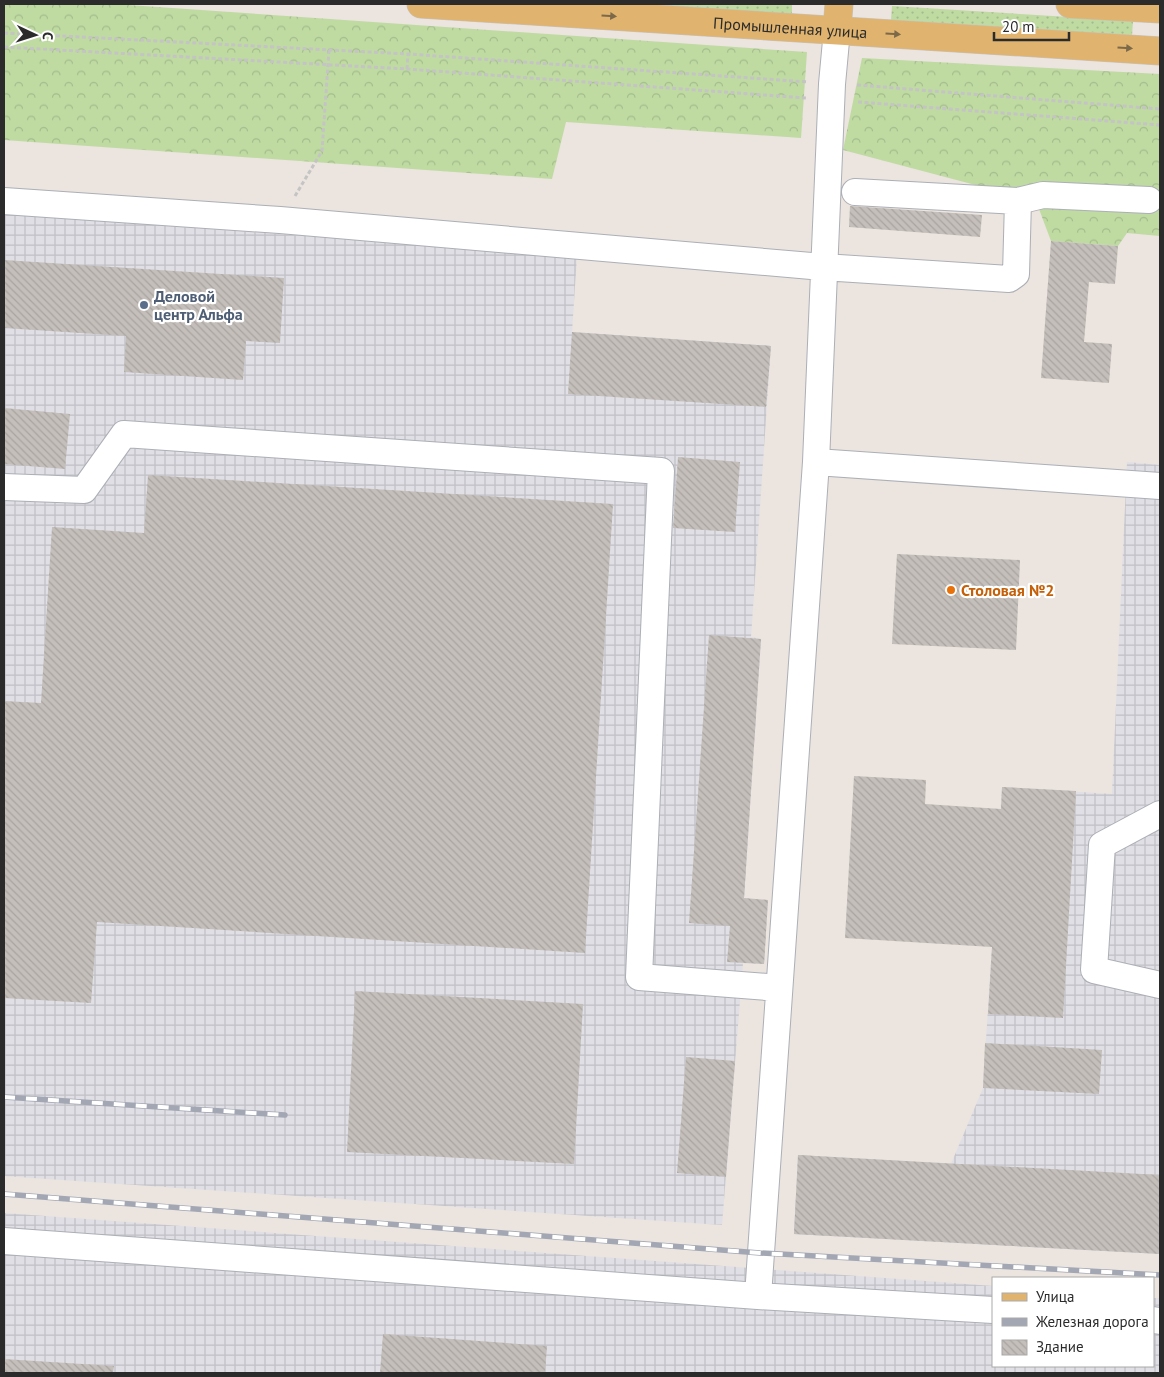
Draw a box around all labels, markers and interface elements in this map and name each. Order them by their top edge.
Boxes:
north arrow [10,10,60,60]
scale bar [994,10,1069,42]
one-way arrow [601,12,617,20]
street label: Промышленная улица [713,13,868,42]
text: 20 m [1002,17,1035,36]
one-way arrow [886,30,902,38]
text: С [39,31,57,41]
one-way arrow [1118,45,1134,53]
place label: Деловой центр Альфа [154,286,243,324]
marker: Деловой центр Альфа [138,299,150,311]
place label: Столовая №2 [961,580,1054,600]
marker: Столовая №2 [945,584,957,596]
legend [992,1277,1154,1367]
text: Улица [1036,1287,1074,1306]
text: Железная дорога [1035,1312,1149,1331]
text: Здание [1036,1337,1084,1356]

